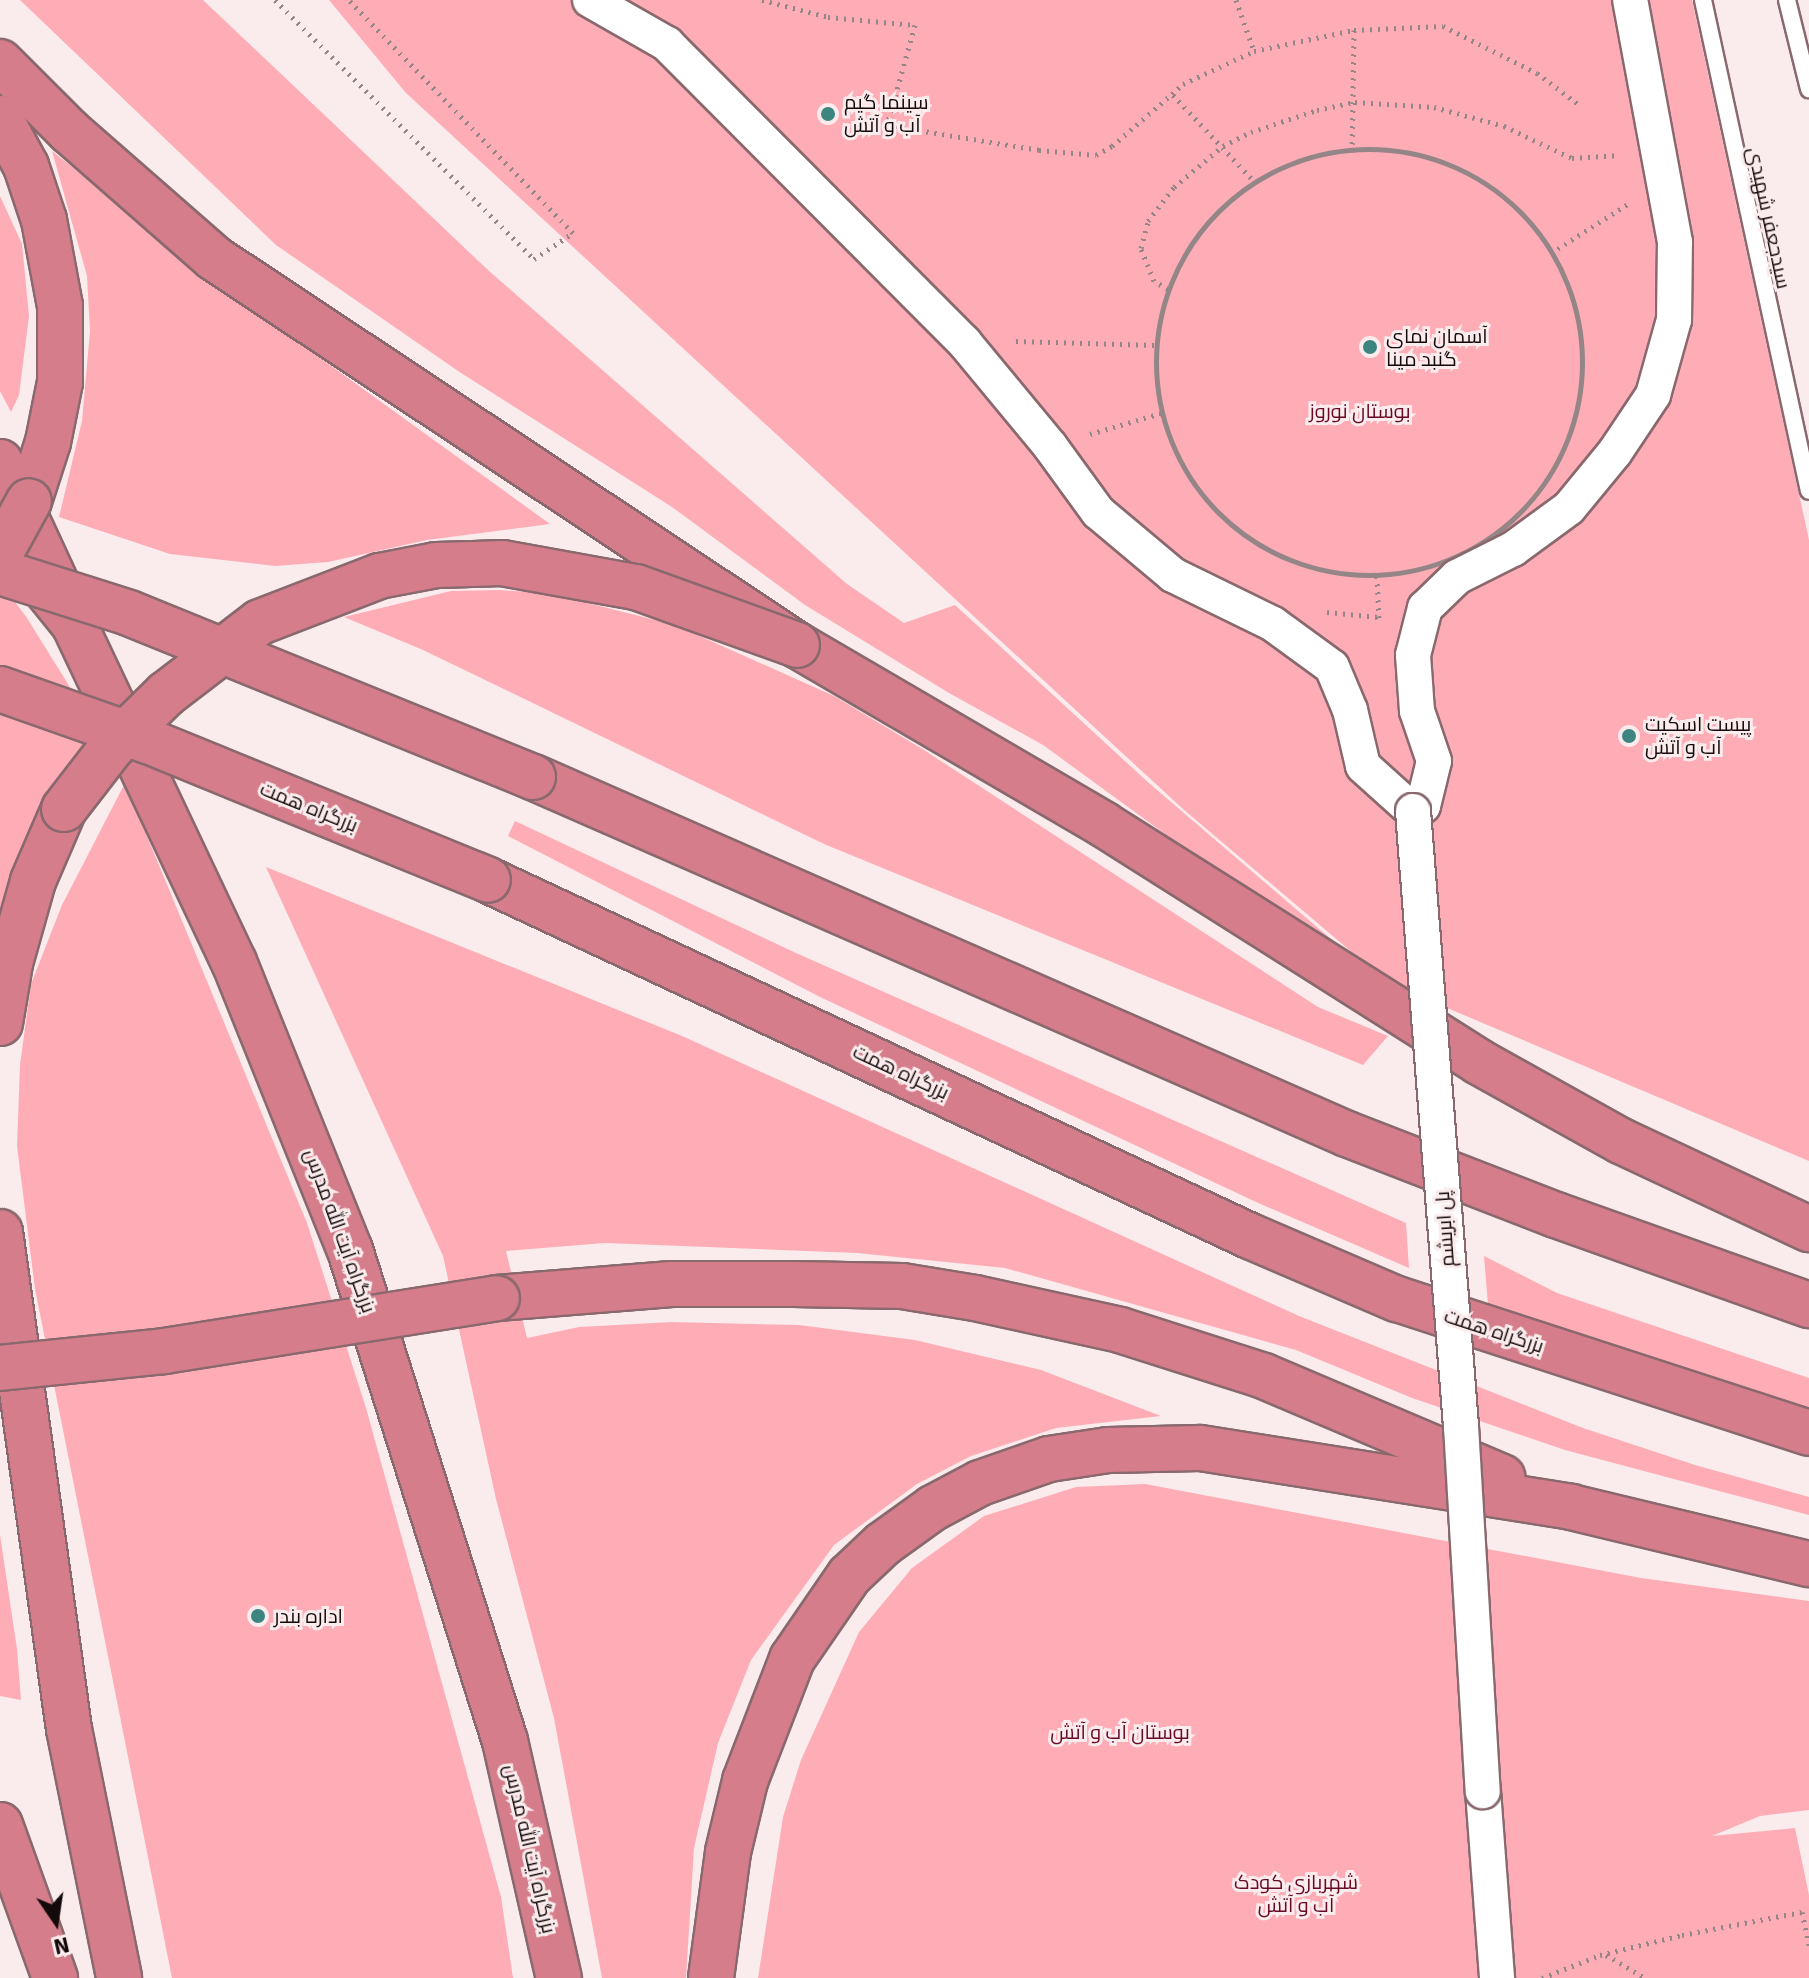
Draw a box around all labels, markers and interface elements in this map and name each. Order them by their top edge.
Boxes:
place label: سینما گیم آب و آتش [844,90,929,137]
marker: سینما گیم آب و آتش [819,105,837,123]
street label: سیدجعفر شهیدی [1742,145,1796,291]
place label: آسمان نمای گنبد مینا [1386,324,1488,371]
marker: آسمان نمای گنبد مینا [1361,338,1379,356]
park label: بوستان نوروز [1309,399,1411,423]
place label: پیست اسکیت آب و آتش [1645,712,1751,759]
marker: پیست اسکیت آب و آتش [1620,727,1638,745]
street label: بزرگراه همت [257,777,361,837]
street label: بزرگراه همت [849,1039,953,1105]
street label: بزرگراه آیت الله مدرس [299,1146,381,1316]
street label: پل ابریشم [1430,1190,1460,1268]
street label: بزرگراه همت [1441,1304,1547,1358]
place label: اداره بندر [274,1604,343,1628]
marker: اداره بندر [249,1607,267,1625]
park label: بوستان آب و آتش [1050,1720,1190,1744]
street label: بزرگراه آیت الله مدرس [499,1762,561,1936]
park label: شهربازی کودک آب و آتش [1234,1871,1358,1918]
north arrow [16,1882,96,1962]
text: N [51,1931,72,1961]

